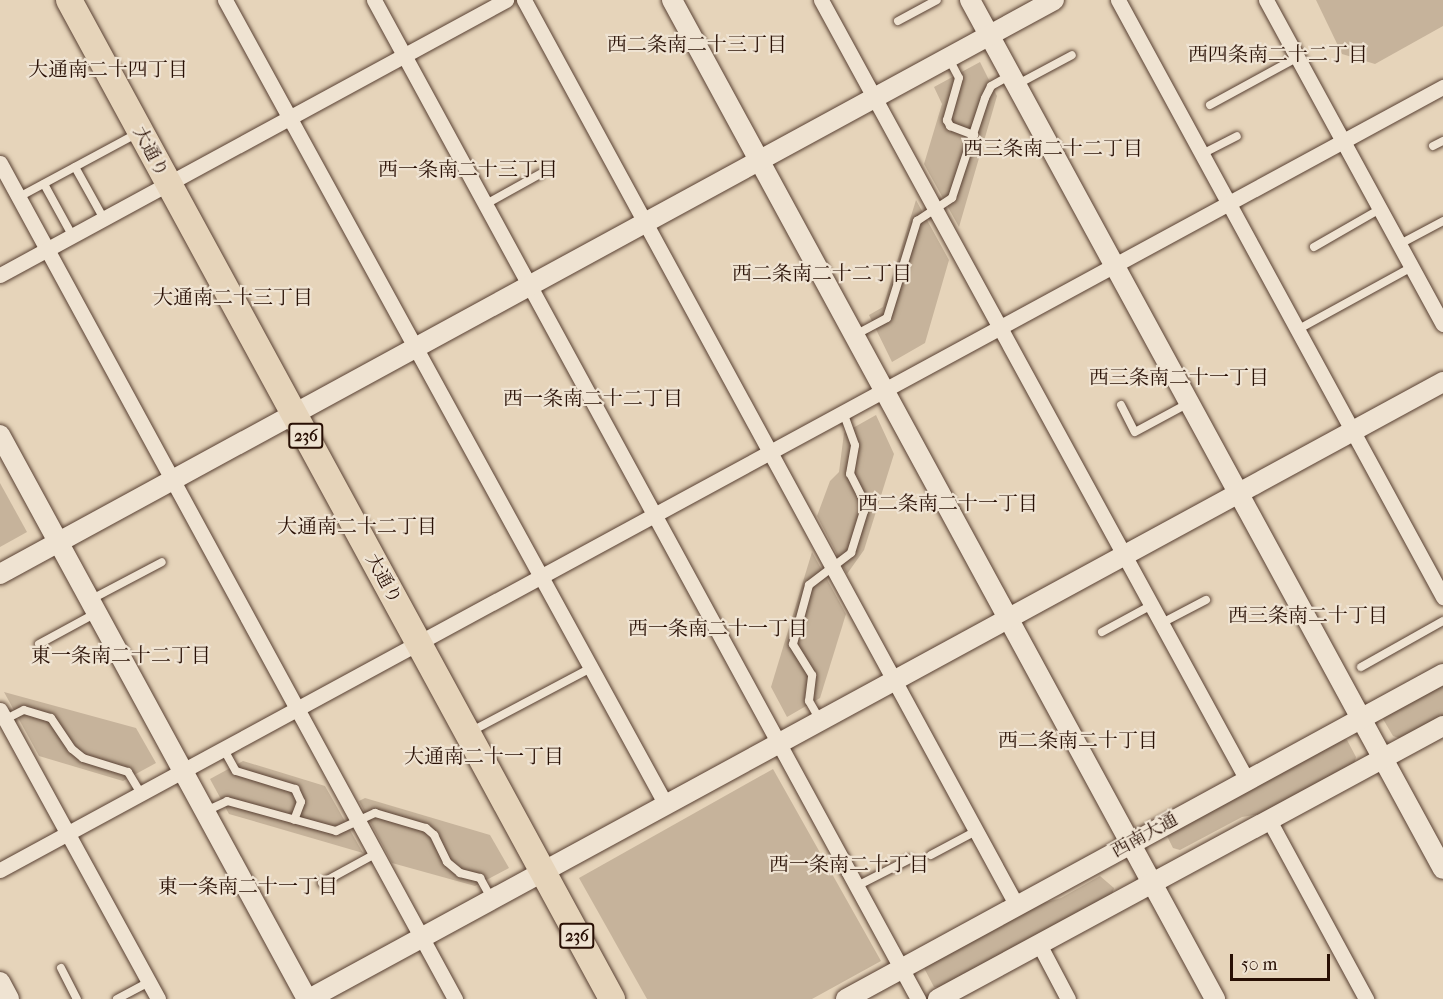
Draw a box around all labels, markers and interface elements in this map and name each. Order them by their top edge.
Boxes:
district label: 西二条南二十三丁目 [607,32,787,56]
district label: 西四条南二十二丁目 [1188,42,1368,66]
district label: 大通南二十四丁目 [28,57,188,81]
street label: 大通り [128,123,172,181]
district label: 西三条南二十二丁目 [963,136,1143,160]
district label: 西一条南二十三丁目 [378,157,558,181]
district label: 西二条南二十二丁目 [732,261,912,285]
district label: 大通南二十三丁目 [153,285,313,309]
district label: 西三条南二十一丁目 [1089,365,1269,389]
district label: 西一条南二十二丁目 [503,386,683,410]
road number: 236 [288,423,324,449]
district label: 西二条南二十一丁目 [858,491,1038,515]
district label: 大通南二十二丁目 [277,514,437,538]
street label: 大通り [360,550,406,608]
district label: 西三条南二十丁目 [1228,603,1388,627]
district label: 西一条南二十一丁目 [628,616,808,640]
district label: 東一条南二十二丁目 [31,643,211,667]
district label: 西二条南二十丁目 [998,728,1158,752]
district label: 大通南二十一丁目 [404,744,564,768]
street label: 西南大通 [1108,809,1182,863]
district label: 西一条南二十丁目 [769,852,929,876]
district label: 東一条南二十一丁目 [158,874,338,898]
road number: 236 [559,923,595,949]
scale bar [1233,942,1334,980]
text: 50 m [1241,954,1277,975]

